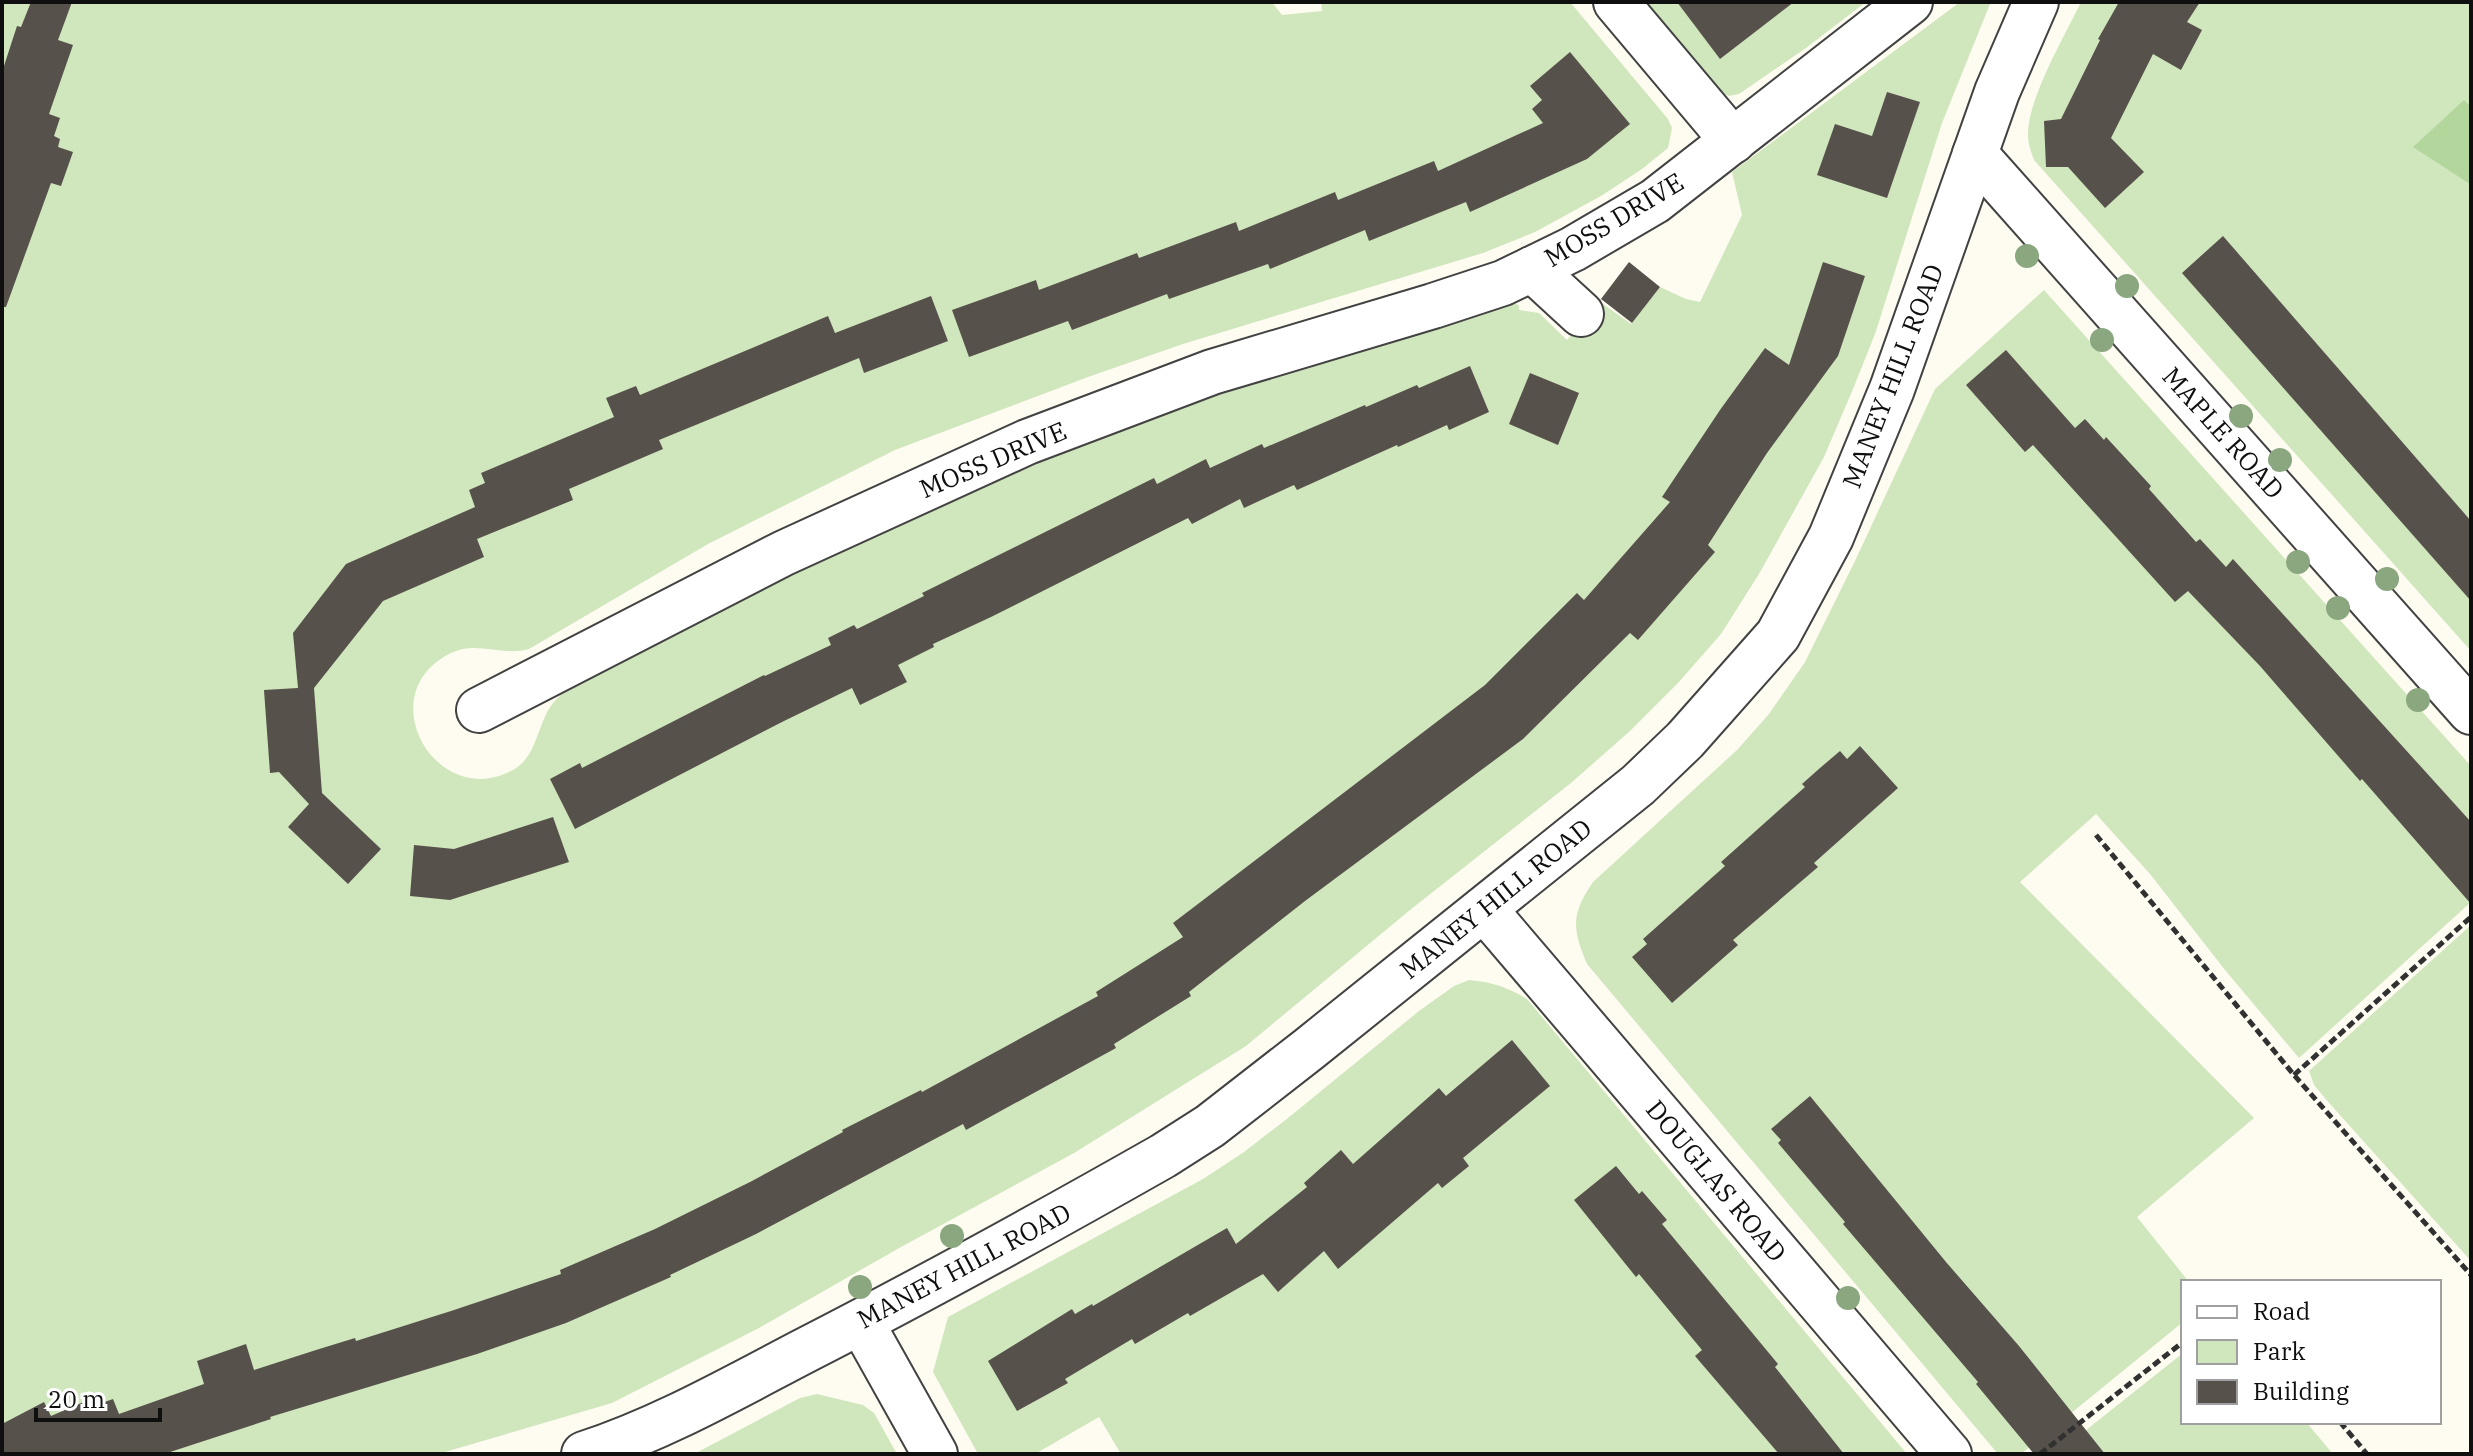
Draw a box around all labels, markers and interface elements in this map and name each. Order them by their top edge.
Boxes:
street label: MOSS DRIVE [1538,164,1689,274]
street label: MANEY HILL ROAD [1834,259,1950,492]
street label: MAPLE ROAD [2155,359,2292,505]
street label: MOSS DRIVE [914,413,1071,505]
street label: MANEY HILL ROAD [1393,810,1598,986]
street label: DOUGLAS ROAD [1639,1092,1794,1268]
street label: MANEY HILL ROAD [851,1194,1076,1336]
legend [2181,1280,2441,1424]
text: Road [2253,1295,2310,1327]
text: Park [2253,1335,2305,1367]
scale bar [36,1372,160,1422]
text: Building [2253,1375,2349,1407]
text: 20 m [48,1383,105,1415]

